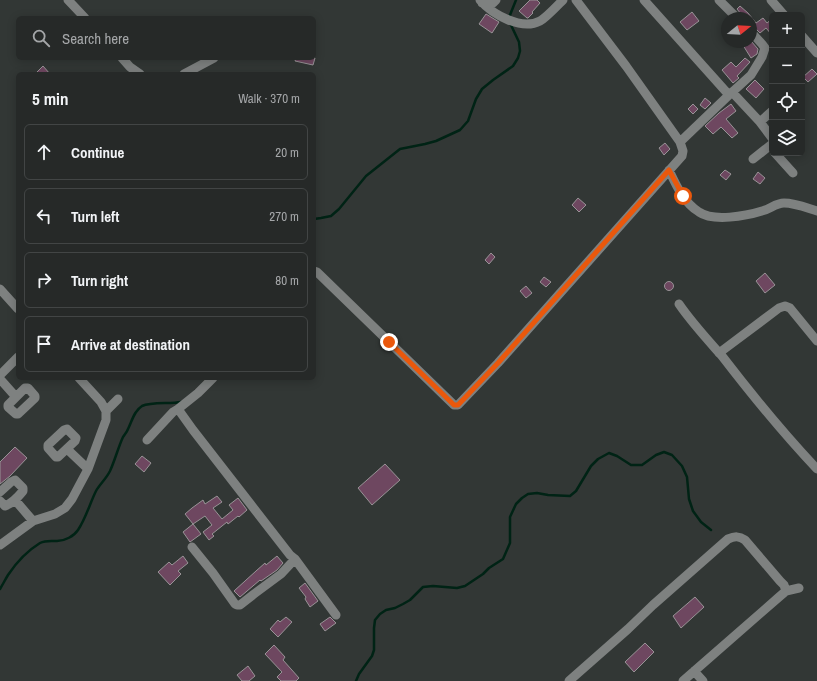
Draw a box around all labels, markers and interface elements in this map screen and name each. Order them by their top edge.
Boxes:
north arrow [721,12,757,48]
map controls [769,12,805,156]
button: + [769,12,805,48]
search box [16,16,316,60]
icon: search [30,27,52,49]
text: Search here [62,28,129,49]
button: − [769,48,805,84]
button: locate [769,84,805,120]
text: 5 min [32,87,68,110]
text: Walk · 370 m [238,90,300,107]
button: layers [769,120,805,156]
icon: ahead [33,141,55,163]
text: Continue [71,142,124,163]
text: 20 m [275,144,299,161]
route start [674,187,692,205]
icon: left [33,205,55,227]
text: Turn left [71,206,119,227]
text: 270 m [269,208,299,225]
icon: right [33,269,55,291]
text: Turn right [71,270,128,291]
text: 80 m [275,272,299,289]
icon: arrive [33,333,55,355]
route end [380,333,398,351]
text: Arrive at destination [71,334,190,355]

